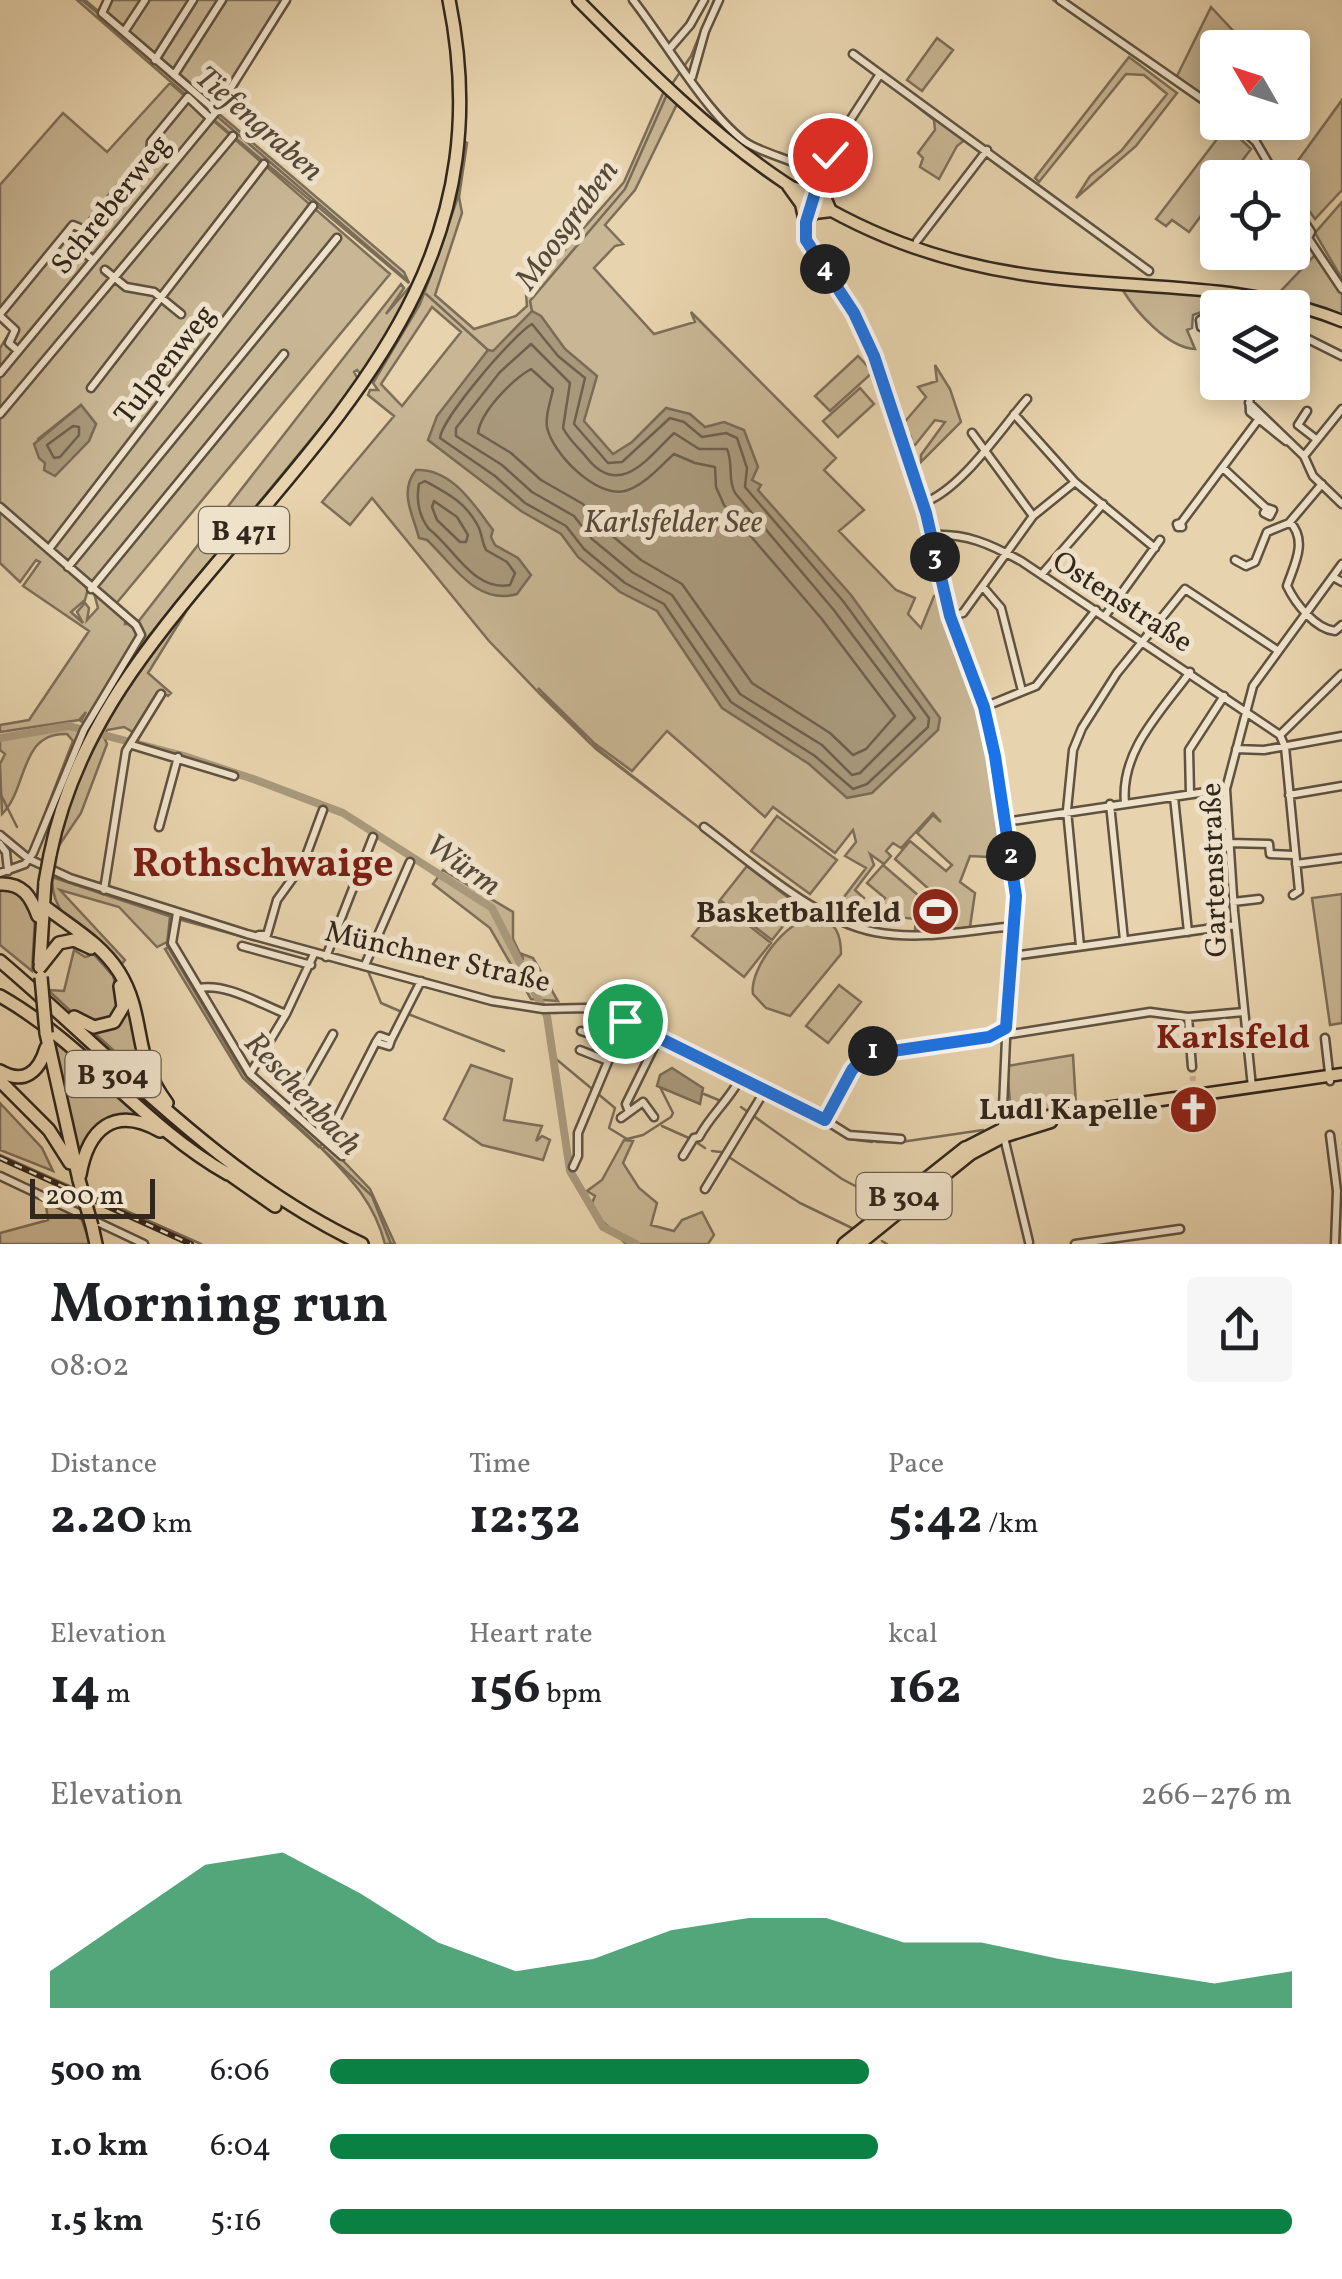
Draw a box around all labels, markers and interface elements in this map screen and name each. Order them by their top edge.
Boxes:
north arrow [1200,30,1310,140]
map controls [1200,30,1310,400]
water label: Tiefengraben [184,57,332,193]
pin [788,113,873,198]
street label: Schreberweg [42,126,181,284]
icon: check [803,128,858,183]
water label: Moosgraben [506,152,631,301]
button: locate [1200,160,1310,270]
pin: 4 [800,244,850,294]
text: 4 [817,249,833,288]
button: layers [1200,290,1310,400]
street label: Tulpenweg [105,296,226,434]
water label: Karlsfelder See [584,502,763,546]
road number: B 471 [199,507,289,553]
pin: 3 [910,532,960,582]
text: 3 [928,537,942,576]
street label: Ostenstraße [1043,541,1201,664]
street label: Gartenstraße [1191,782,1239,958]
water label: Würm [416,825,509,908]
pin: 2 [986,831,1036,881]
text: 2 [1004,836,1018,875]
district label: Rothschwaige [132,838,394,894]
sports icon: Basketballfeld [910,886,962,938]
place label: Basketballfeld [696,893,901,935]
street label: Münchner Straße [321,912,554,1004]
pin [583,979,668,1064]
icon: arrive [598,994,653,1049]
district label: Karlsfeld [1156,1015,1310,1063]
water label: Reschenbach [233,1023,371,1167]
pin: 1 [848,1026,898,1076]
text: 1 [867,1031,879,1070]
road number: B 304 [66,1051,160,1097]
church icon: Ludl Kapelle [1167,1083,1219,1135]
place label: Ludl Kapelle [979,1090,1158,1132]
road number: B 304 [856,1173,952,1219]
scale bar [30,1174,155,1218]
text: 200 m [45,1177,124,1216]
text: Morning run [50,1269,389,1345]
button: share [1187,1277,1292,1382]
text: 08:02 [50,1345,129,1389]
text: Distance [50,1445,157,1484]
text: Time [469,1445,530,1484]
text: Pace [888,1445,944,1484]
text: 2.20 [50,1484,147,1554]
text: 12:32 [469,1484,581,1554]
text: 5:42 [888,1484,983,1554]
text: km [147,1505,192,1544]
text: /km [983,1505,1038,1544]
text: Elevation [50,1615,166,1654]
text: Heart rate [469,1615,593,1654]
text: kcal [888,1615,938,1654]
text: 14 [50,1654,100,1724]
text: 156 [469,1654,541,1724]
text: 162 [888,1654,962,1724]
text: m [100,1675,131,1714]
text: bpm [541,1675,602,1714]
text: Elevation [50,1774,183,1818]
text: 266–276 m [1141,1774,1292,1818]
text: 500 m [50,2050,142,2094]
text: 6:06 [210,2050,270,2094]
text: 1.0 km [50,2125,148,2169]
text: 6:04 [210,2125,271,2169]
text: 1.5 km [50,2200,144,2244]
text: 5:16 [210,2200,262,2244]

